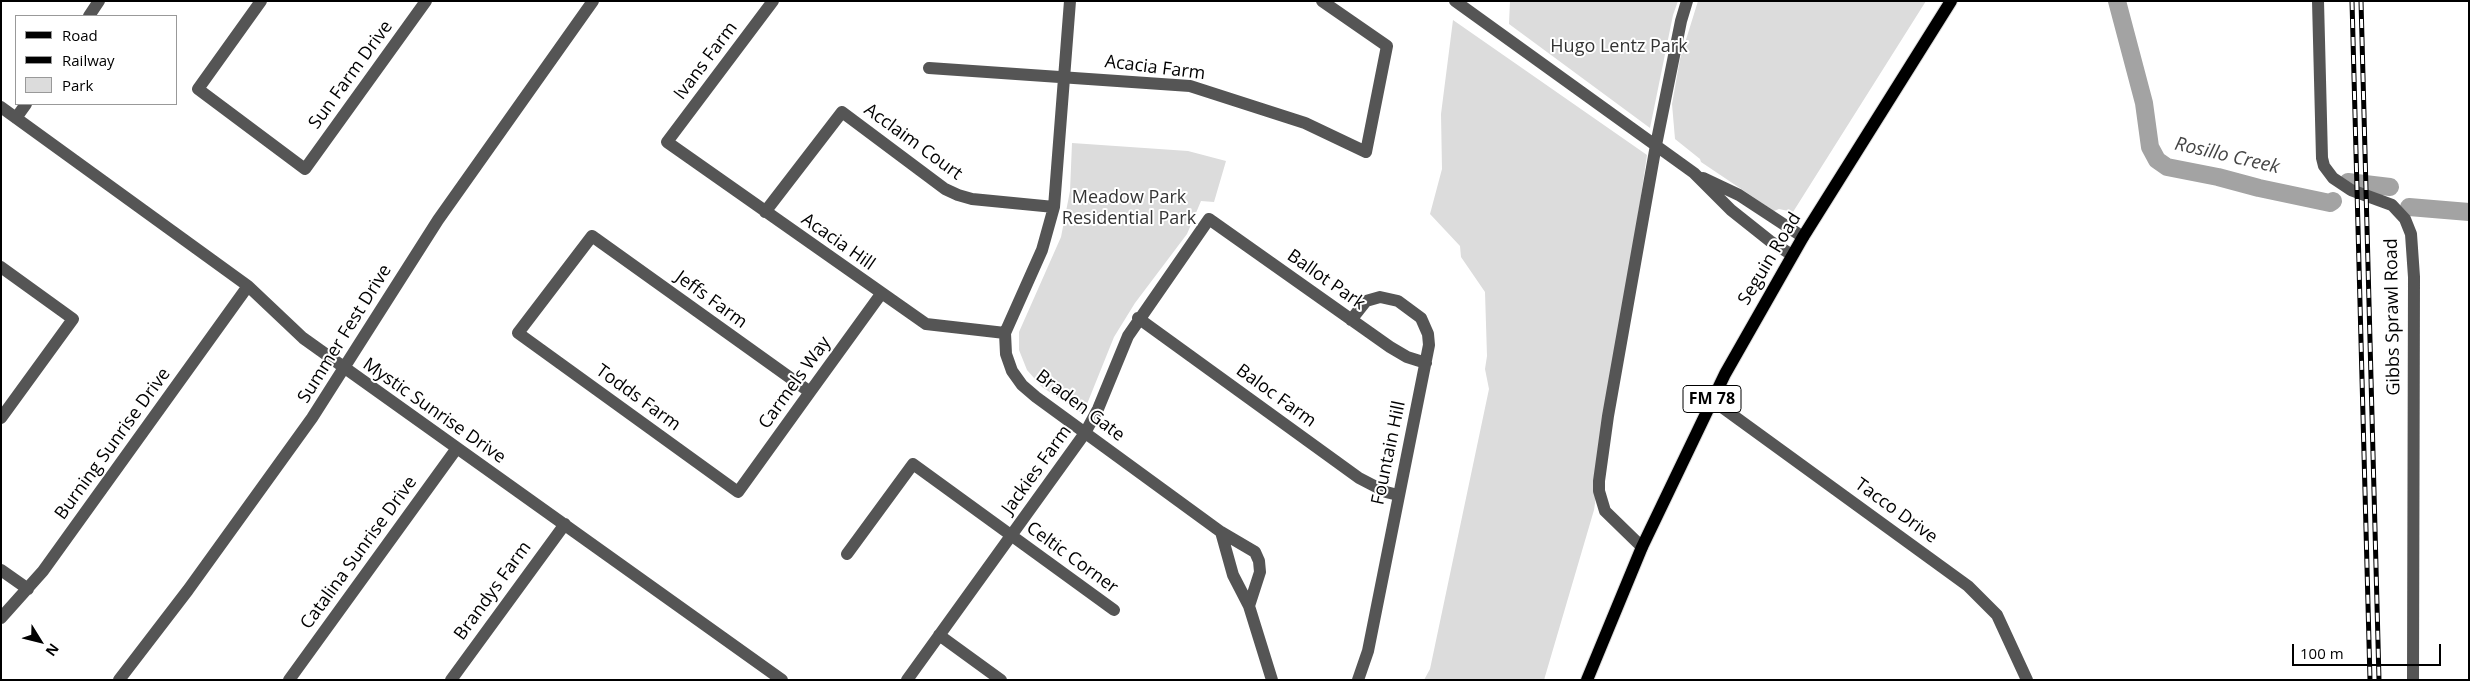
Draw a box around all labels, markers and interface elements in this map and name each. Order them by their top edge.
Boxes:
legend [15,15,178,105]
street label: Sun Farm Drive [304,17,398,133]
street label: Ivans Farm [670,18,742,104]
text: Road [62,25,98,45]
park label: Hugo Lentz Park [1550,36,1688,58]
text: Railway [62,50,115,70]
street label: Acacia Farm [1103,51,1207,85]
text: Park [62,75,93,95]
street label: Acclaim Court [860,99,966,185]
water label: Rosillo Creek [2172,133,2282,179]
park label: Meadow Park Residential Park [1062,187,1196,230]
street label: Acacia Hill [797,209,879,275]
street label: Seguin Road [1734,209,1806,309]
street label: Gibbs Sprawl Road [2381,238,2405,396]
street label: Ballot Park [1283,245,1369,315]
street label: Summer Fest Drive [294,261,396,407]
street label: Jeffs Farm [671,267,751,333]
street label: Carmels Way [754,333,836,433]
street label: Mystic Sunrise Drive [358,354,510,468]
street label: Todds Farm [591,360,685,436]
street label: Baloc Farm [1232,360,1320,432]
street label: Burning Sunrise Drive [51,364,175,524]
street label: Braden Gate [1031,366,1129,446]
road number: FM 78 [1683,386,1741,412]
street label: Fountain Hill [1367,399,1411,507]
street label: Jackies Farm [998,422,1076,518]
street label: Catalina Sunrise Drive [296,472,422,634]
street label: Tacco Drive [1851,474,1941,548]
street label: Celtic Corner [1022,517,1122,599]
street label: Brandys Farm [450,537,536,645]
north arrow [15,616,65,666]
scale bar [2295,634,2444,666]
text: N [42,640,64,660]
text: 100 m [2300,643,2344,663]

